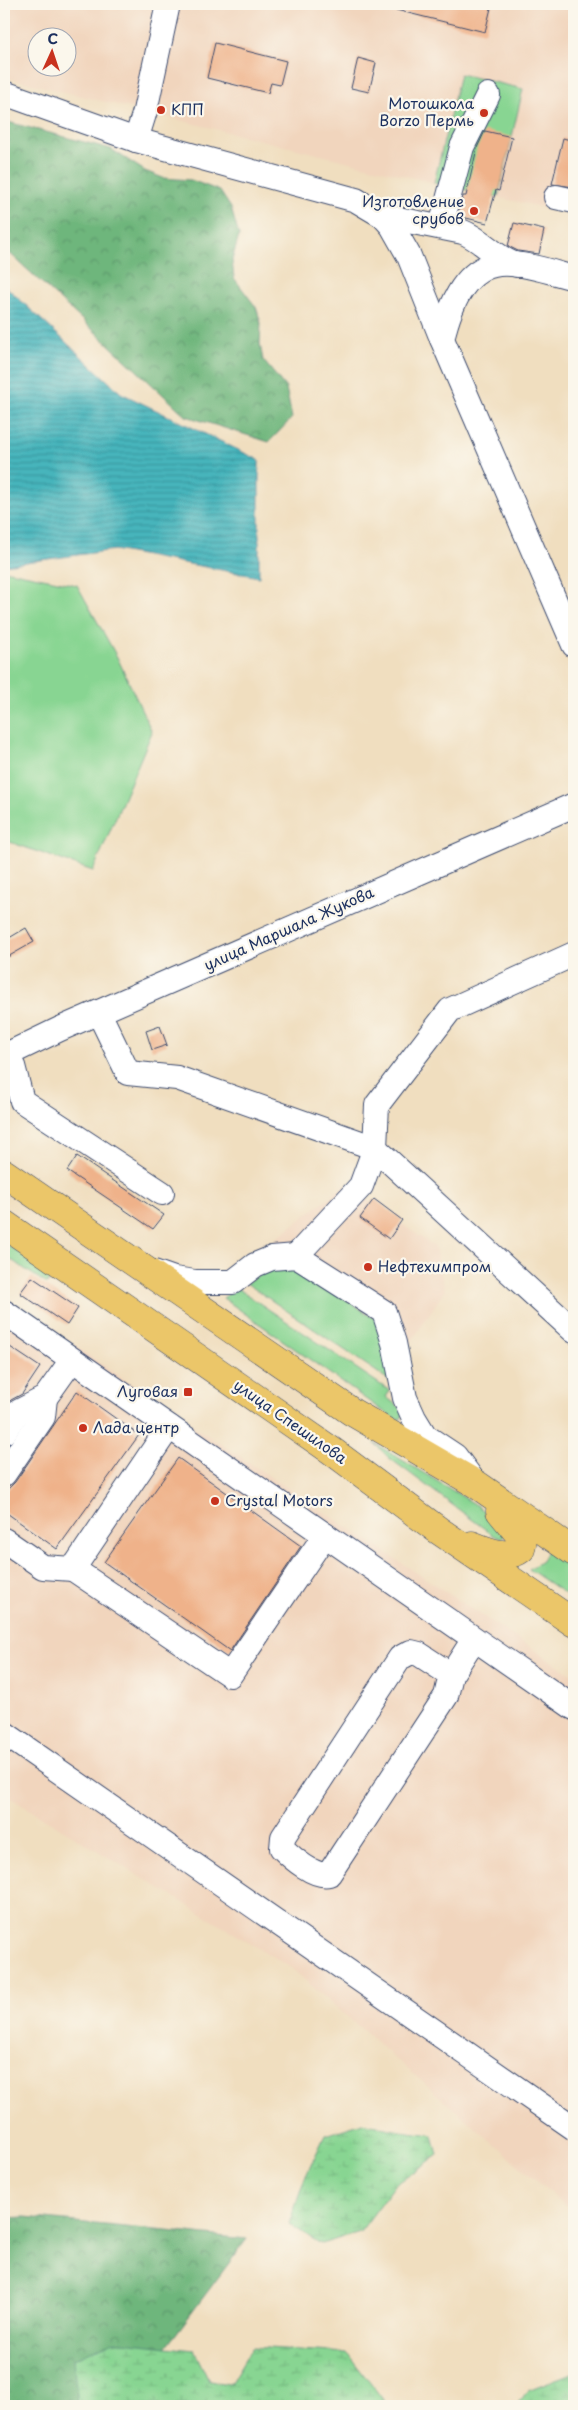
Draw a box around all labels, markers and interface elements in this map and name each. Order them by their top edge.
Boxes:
north arrow [28,28,78,78]
text: С [47,28,59,49]
place label: Мотошкола Borzo Пермь [379,91,475,131]
place label: КПП [171,97,204,120]
marker: КПП [155,104,167,116]
marker: Мотошкола Borzo Пермь [478,107,490,119]
place label: Изготовление срубов [362,189,464,229]
marker: Изготовление срубов [468,205,480,217]
street label: улица Маршала Жукова [200,879,378,976]
place label: Нефтехимпром [378,1254,491,1277]
marker: Нефтехимпром [362,1261,374,1273]
street label: улица Спешилова [229,1373,353,1469]
place label: Луговая [117,1379,178,1402]
marker: Луговая [182,1386,194,1398]
place label: Лада центр [93,1415,179,1438]
marker: Лада центр [77,1422,89,1434]
place label: Crystal Motors [225,1488,333,1511]
marker: Crystal Motors [209,1495,221,1507]

